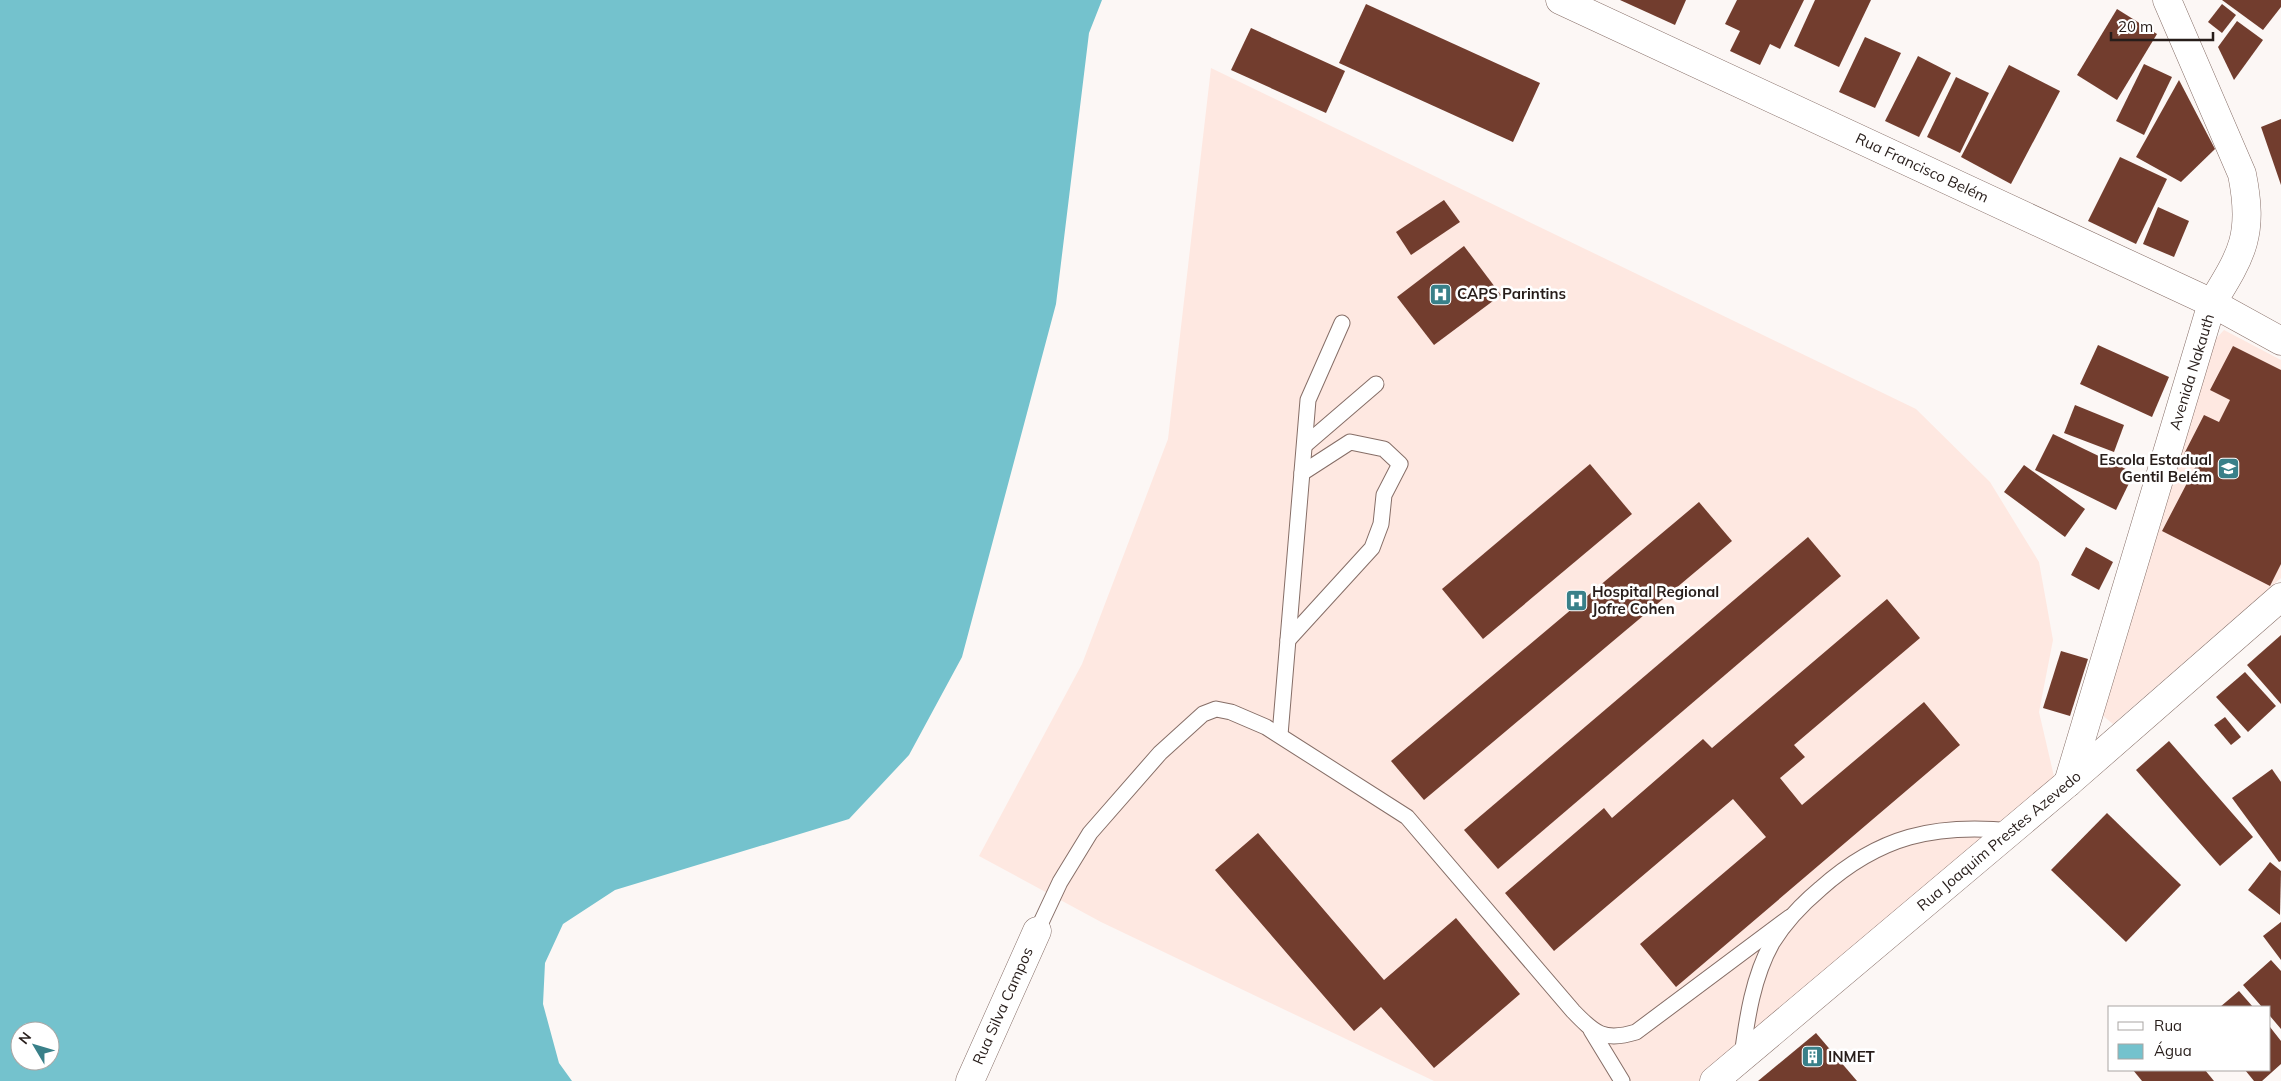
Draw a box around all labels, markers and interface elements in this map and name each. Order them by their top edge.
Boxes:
scale bar [2111,10,2214,42]
text: 20 m [2118,17,2153,36]
street label: Rua Francisco Belém [1853,128,1992,207]
hospital icon: CAPS Parintins [1429,282,1453,306]
place label: CAPS Parintins [1457,284,1566,303]
street label: Avenida Nakauth [2165,311,2218,432]
place label: Escola Estadual Gentil Belém [2099,450,2212,486]
school or university icon: Escola Estadual Gentil Belém [2216,457,2240,481]
place label: Hospital Regional Jofre Cohen [1592,582,1719,618]
hospital icon: Hospital Regional Jofre Cohen [1564,589,1588,613]
street label: Rua Joaquim Prestes Azevedo [1913,766,2085,915]
street label: Rua Silva Campos [968,944,1037,1067]
legend [2108,1006,2271,1071]
text: Rua [2154,1016,2182,1035]
north arrow [10,1021,60,1071]
text: N [14,1028,35,1048]
text: Água [2154,1041,2192,1060]
building icon: INMET [1800,1045,1824,1069]
place label: INMET [1828,1047,1875,1066]

